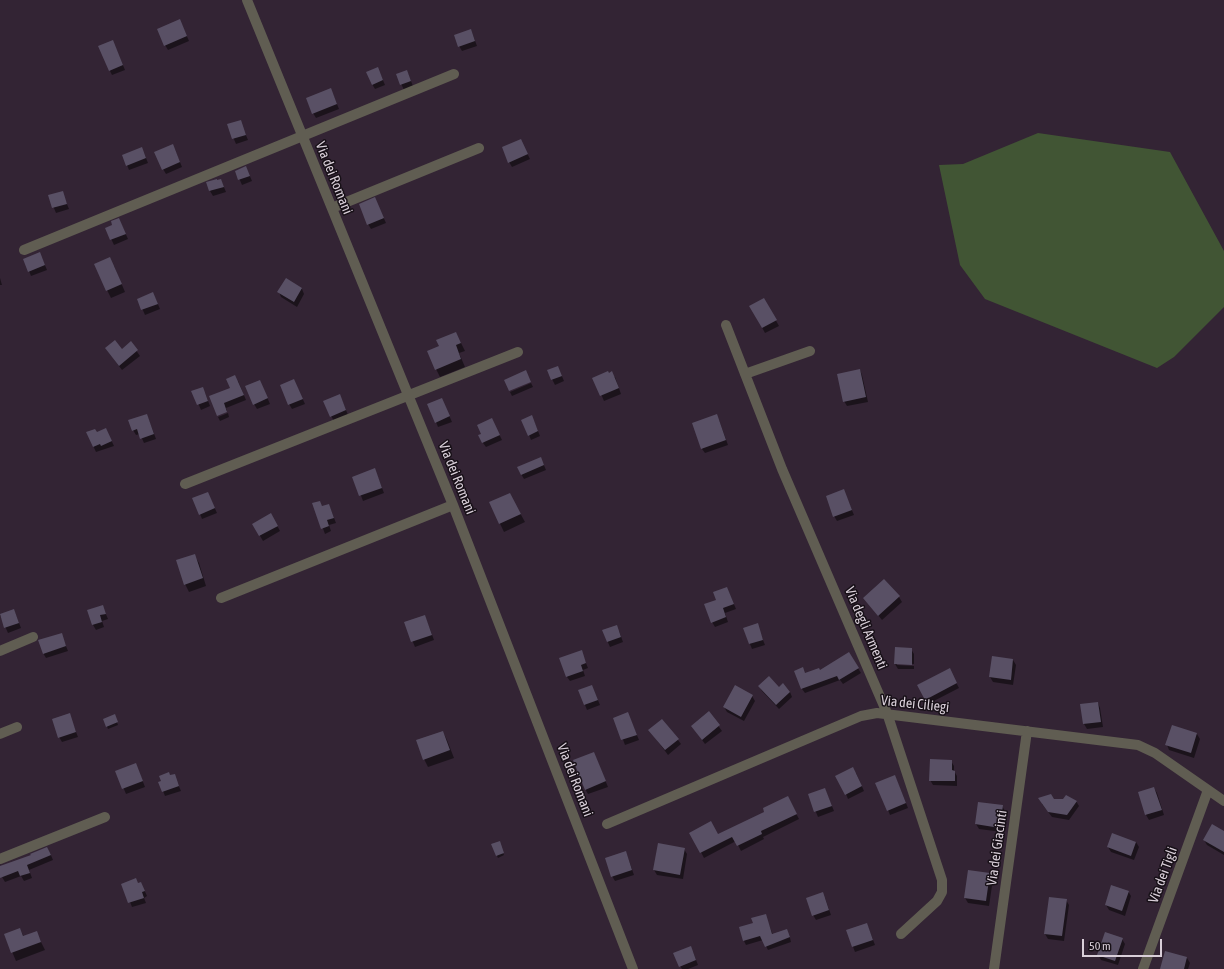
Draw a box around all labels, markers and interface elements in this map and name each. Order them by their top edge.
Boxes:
street label: Via dei Romani [312,139,356,217]
street label: Via dei Romani [435,439,479,517]
street label: Via degli Armenti [841,584,891,672]
street label: Via dei Ciliegi [880,692,950,716]
street label: Via dei Romani [553,741,597,819]
street label: Via dei Giacinti [983,809,1011,887]
street label: Via dei Tigli [1145,845,1181,905]
scale bar [1084,931,1164,957]
text: 50 m [1089,939,1111,953]

